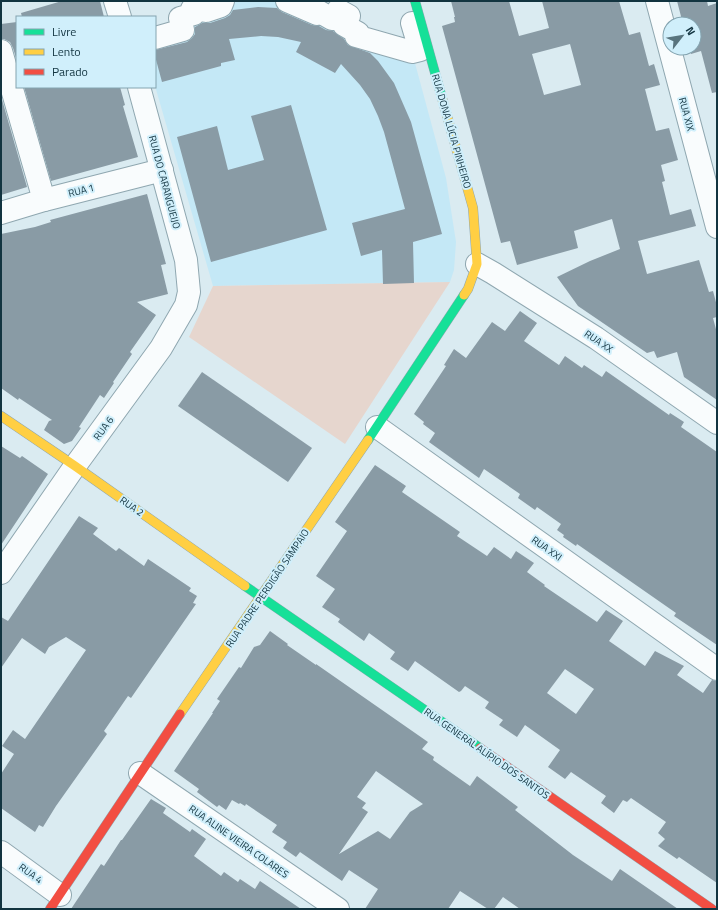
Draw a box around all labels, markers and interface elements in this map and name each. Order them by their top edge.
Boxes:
legend [16,16,156,88]
north arrow [662,16,702,56]
text: Livre [52,22,76,41]
text: N [682,23,699,38]
text: Lento [52,42,81,61]
text: Parado [52,62,88,81]
street label: RUA DONA LÚCIA PINHEIRO [428,72,475,191]
street label: RUA XIX [675,96,698,133]
street label: RUA DO CARANGUEIJO [145,134,184,231]
street label: RUA 1 [67,180,96,201]
street label: RUA XX [581,326,616,357]
street label: RUA 6 [90,413,117,443]
street label: RUA 2 [117,493,147,520]
street label: RUA PADRE PERDIGÃO SAMPAIO [222,526,313,651]
street label: RUA XXI [528,532,565,564]
street label: RUA GENERAL ALÍPIO DOS SANTOS [421,704,552,803]
street label: RUA ALINE VIEIRA COLARES [186,801,292,882]
street label: RUA 4 [16,860,46,887]

